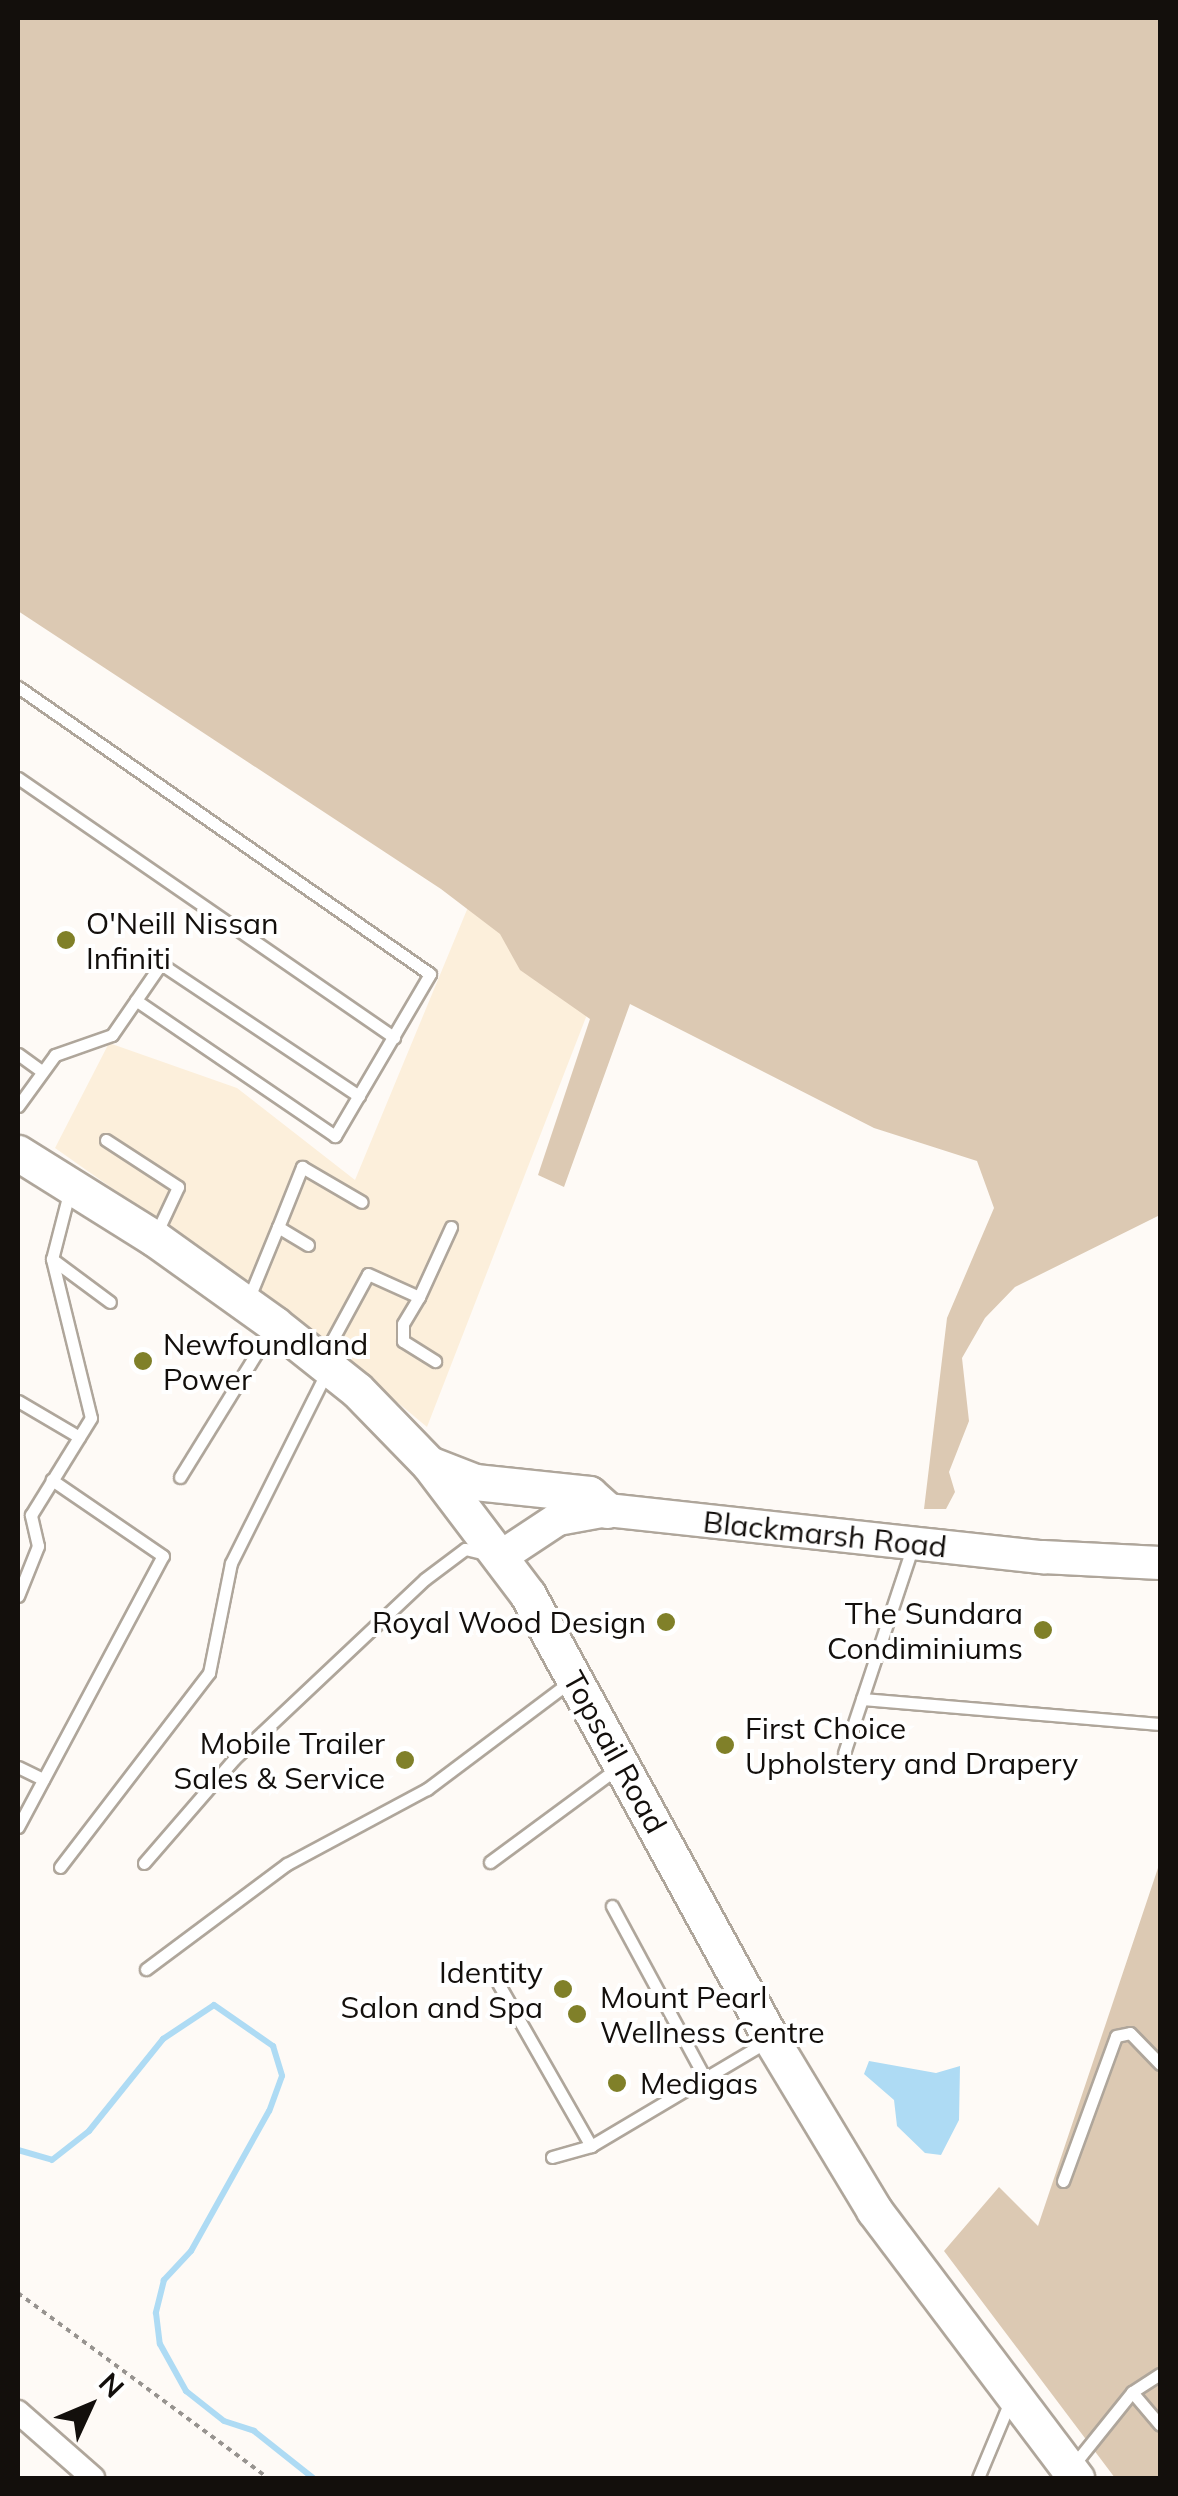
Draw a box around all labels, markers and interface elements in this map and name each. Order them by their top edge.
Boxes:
place label: O'Neill Nissan Infiniti [86,905,279,976]
marker: O'Neill Nissan Infiniti [55,929,77,951]
place label: Newfoundland Power [163,1326,368,1396]
marker: Newfoundland Power [132,1350,154,1372]
street label: Blackmarsh Road [701,1503,949,1565]
place label: The Sundara Condiminiums [827,1595,1023,1666]
place label: Royal Wood Design [372,1604,646,1640]
marker: Royal Wood Design [655,1611,677,1633]
marker: The Sundara Condiminiums [1032,1619,1054,1641]
street label: Topsail Road [556,1665,674,1839]
place label: First Choice Upholstery and Drapery [745,1710,1078,1780]
place label: Mobile Trailer Sales & Service [173,1725,385,1796]
marker: First Choice Upholstery and Drapery [714,1734,736,1756]
marker: Mobile Trailer Sales & Service [394,1749,416,1771]
place label: Identity Salon and Spa [341,1954,543,2024]
marker: Identity Salon and Spa [552,1978,574,2000]
place label: Mount Pearl Wellness Centre [600,1979,825,2050]
marker: Mount Pearl Wellness Centre [564,2001,590,2027]
place label: Medigas [640,2065,758,2101]
marker: Medigas [604,2070,630,2096]
north arrow [40,2356,140,2456]
text: N [92,2365,132,2405]

